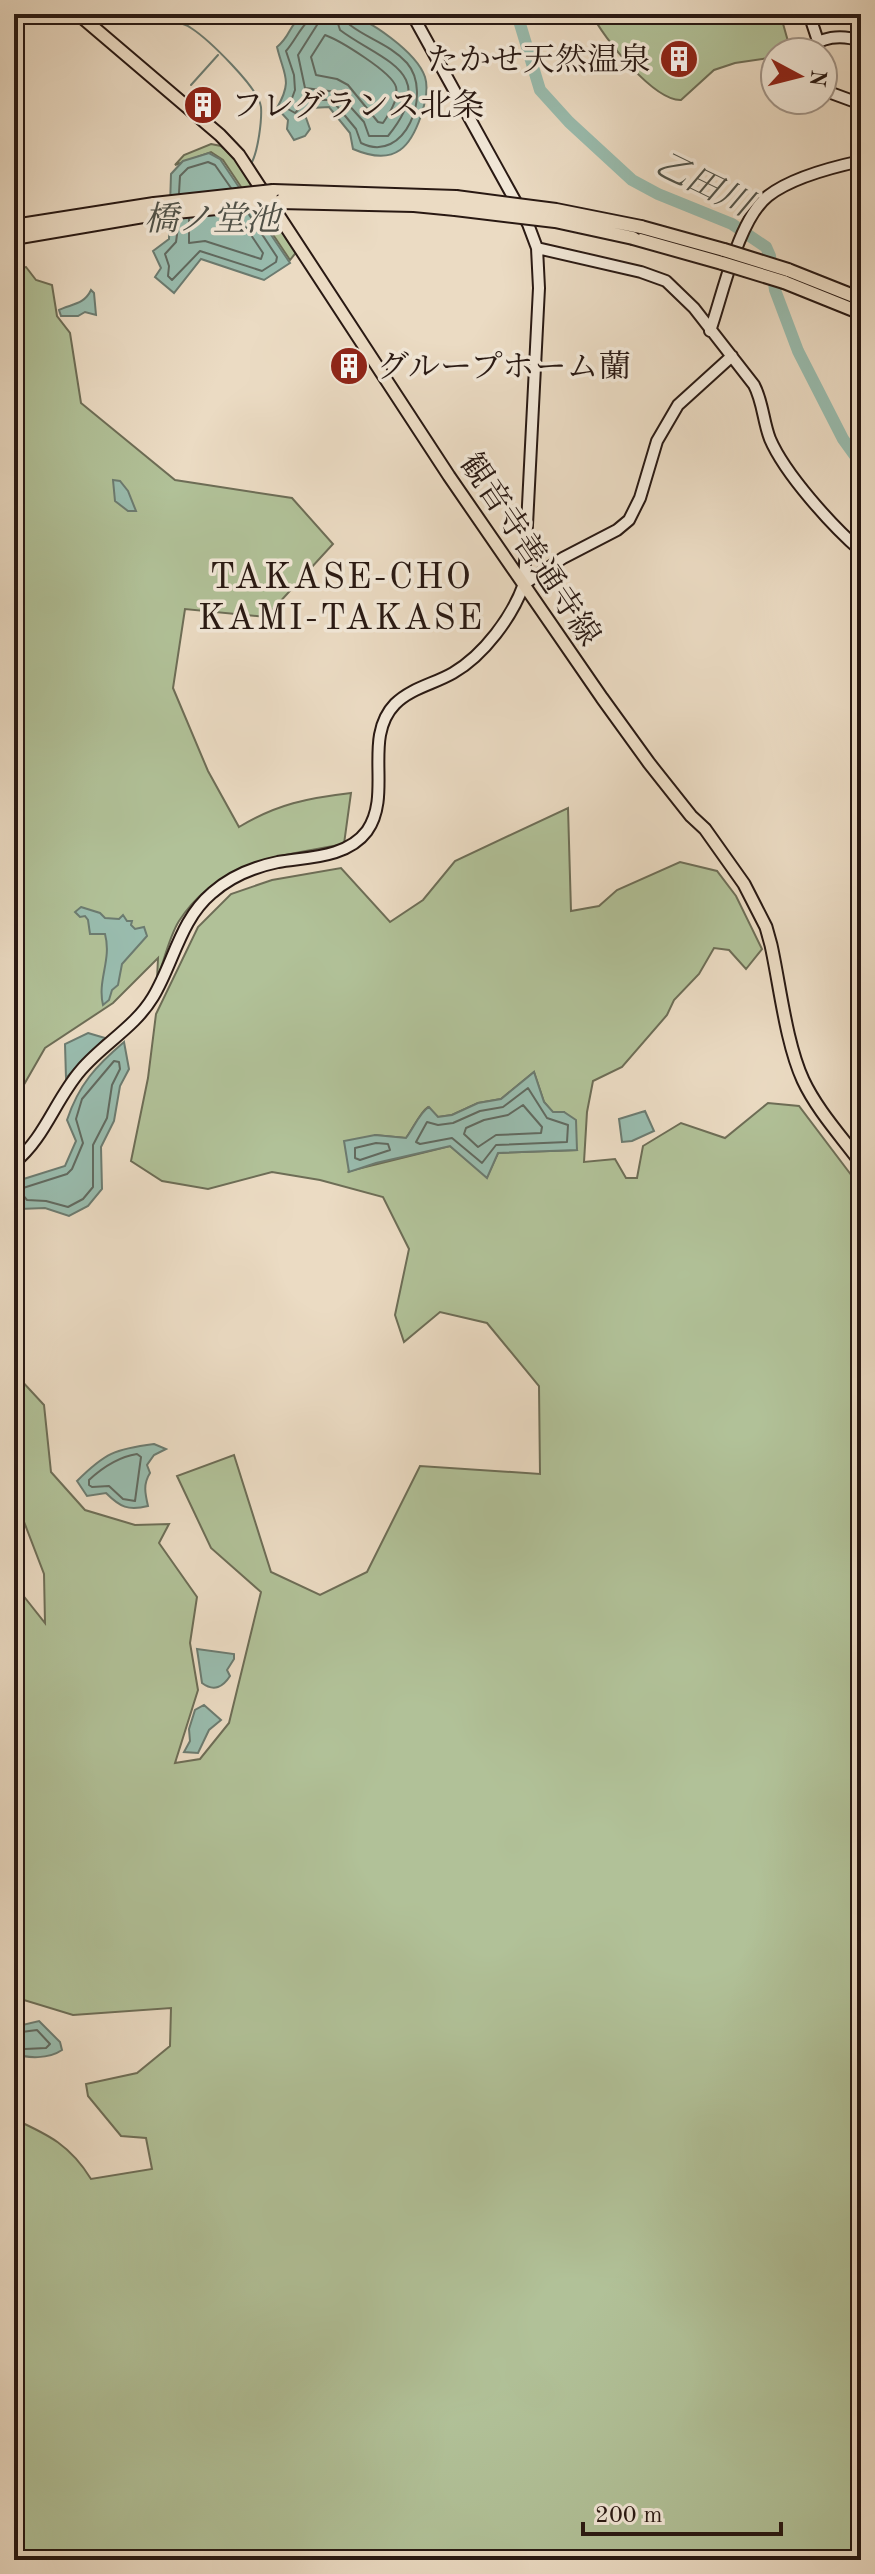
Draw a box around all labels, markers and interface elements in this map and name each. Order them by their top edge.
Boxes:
north arrow [759,36,839,116]
building icon: たかせ天然温泉 [658,38,700,80]
place label: たかせ天然温泉 [427,43,651,78]
text: N [805,69,829,88]
building icon: フレグランス北条 [182,84,224,126]
place label: フレグランス北条 [231,89,484,124]
water label: 乙田川 [649,147,760,225]
water label: 橋ノ堂池 [144,201,284,238]
building icon: グループホーム蘭 [328,345,370,387]
place label: グループホーム蘭 [377,350,630,385]
street label: 観音寺善通寺線 [453,447,607,652]
district label: TAKASE-CHO KAMI-TAKASE [198,561,484,638]
scale bar [583,2486,781,2536]
text: 200 m [595,2504,663,2528]

